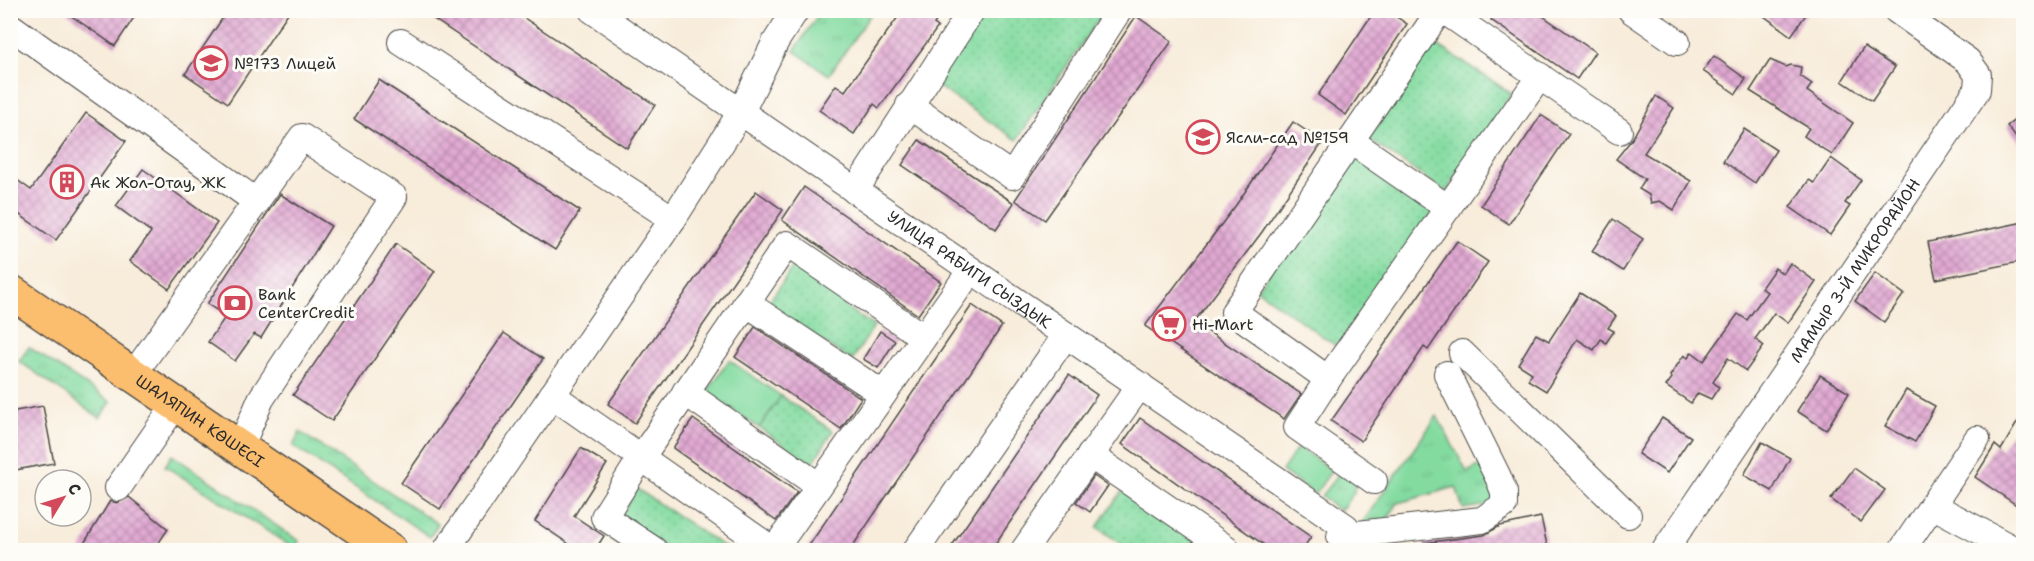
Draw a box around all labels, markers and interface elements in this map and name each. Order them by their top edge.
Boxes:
school or university icon: №173 Лицей [193,45,229,81]
place label: №173 Лицей [234,53,336,74]
school or university icon: Ясли-сад №159 [1185,119,1221,155]
place label: Ясли-сад №159 [1226,127,1349,148]
building icon: Ак Жол-Отау, ЖК [49,164,85,200]
place label: Ак Жол-Отау, ЖК [90,172,227,193]
street label: МАМЫР 3-Й МИКРОРАЙОН [1785,174,1925,366]
street label: УЛИЦА РАБИГИ СЫЗДЫК [884,205,1056,333]
place label: Bank CenterCredit [258,284,355,323]
bank icon: Bank CenterCredit [217,285,253,321]
supermarket icon: Hi-Mart [1151,306,1187,342]
place label: Hi-Mart [1192,314,1253,335]
street label: ШАЛЯПИН КӨШЕСІ [132,369,269,472]
north arrow [33,468,93,528]
text: С [63,479,86,500]

